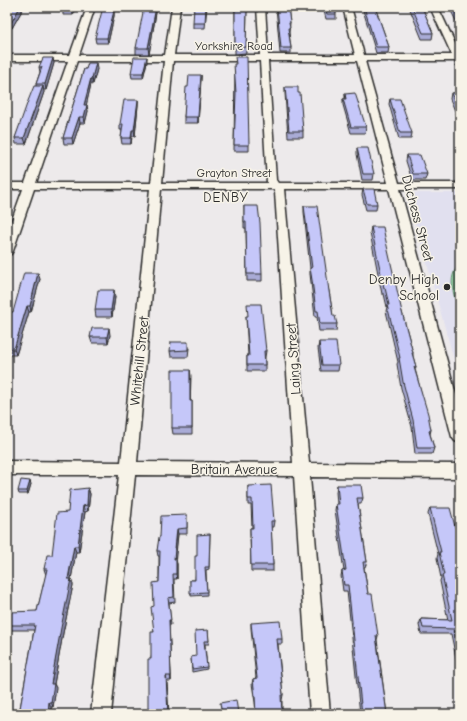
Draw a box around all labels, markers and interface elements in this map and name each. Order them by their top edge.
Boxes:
street label: Yorkshire Road [195,39,273,53]
street label: Grayton Street [197,166,272,180]
street label: Duchess Street [398,173,437,264]
district label: DENBY [203,190,249,205]
place label: Denby High School [369,271,439,304]
marker: Denby High School [442,282,452,292]
street label: Whitehill Street [126,314,153,407]
street label: Laing Street [282,321,304,396]
street label: Britain Avenue [191,461,277,478]

